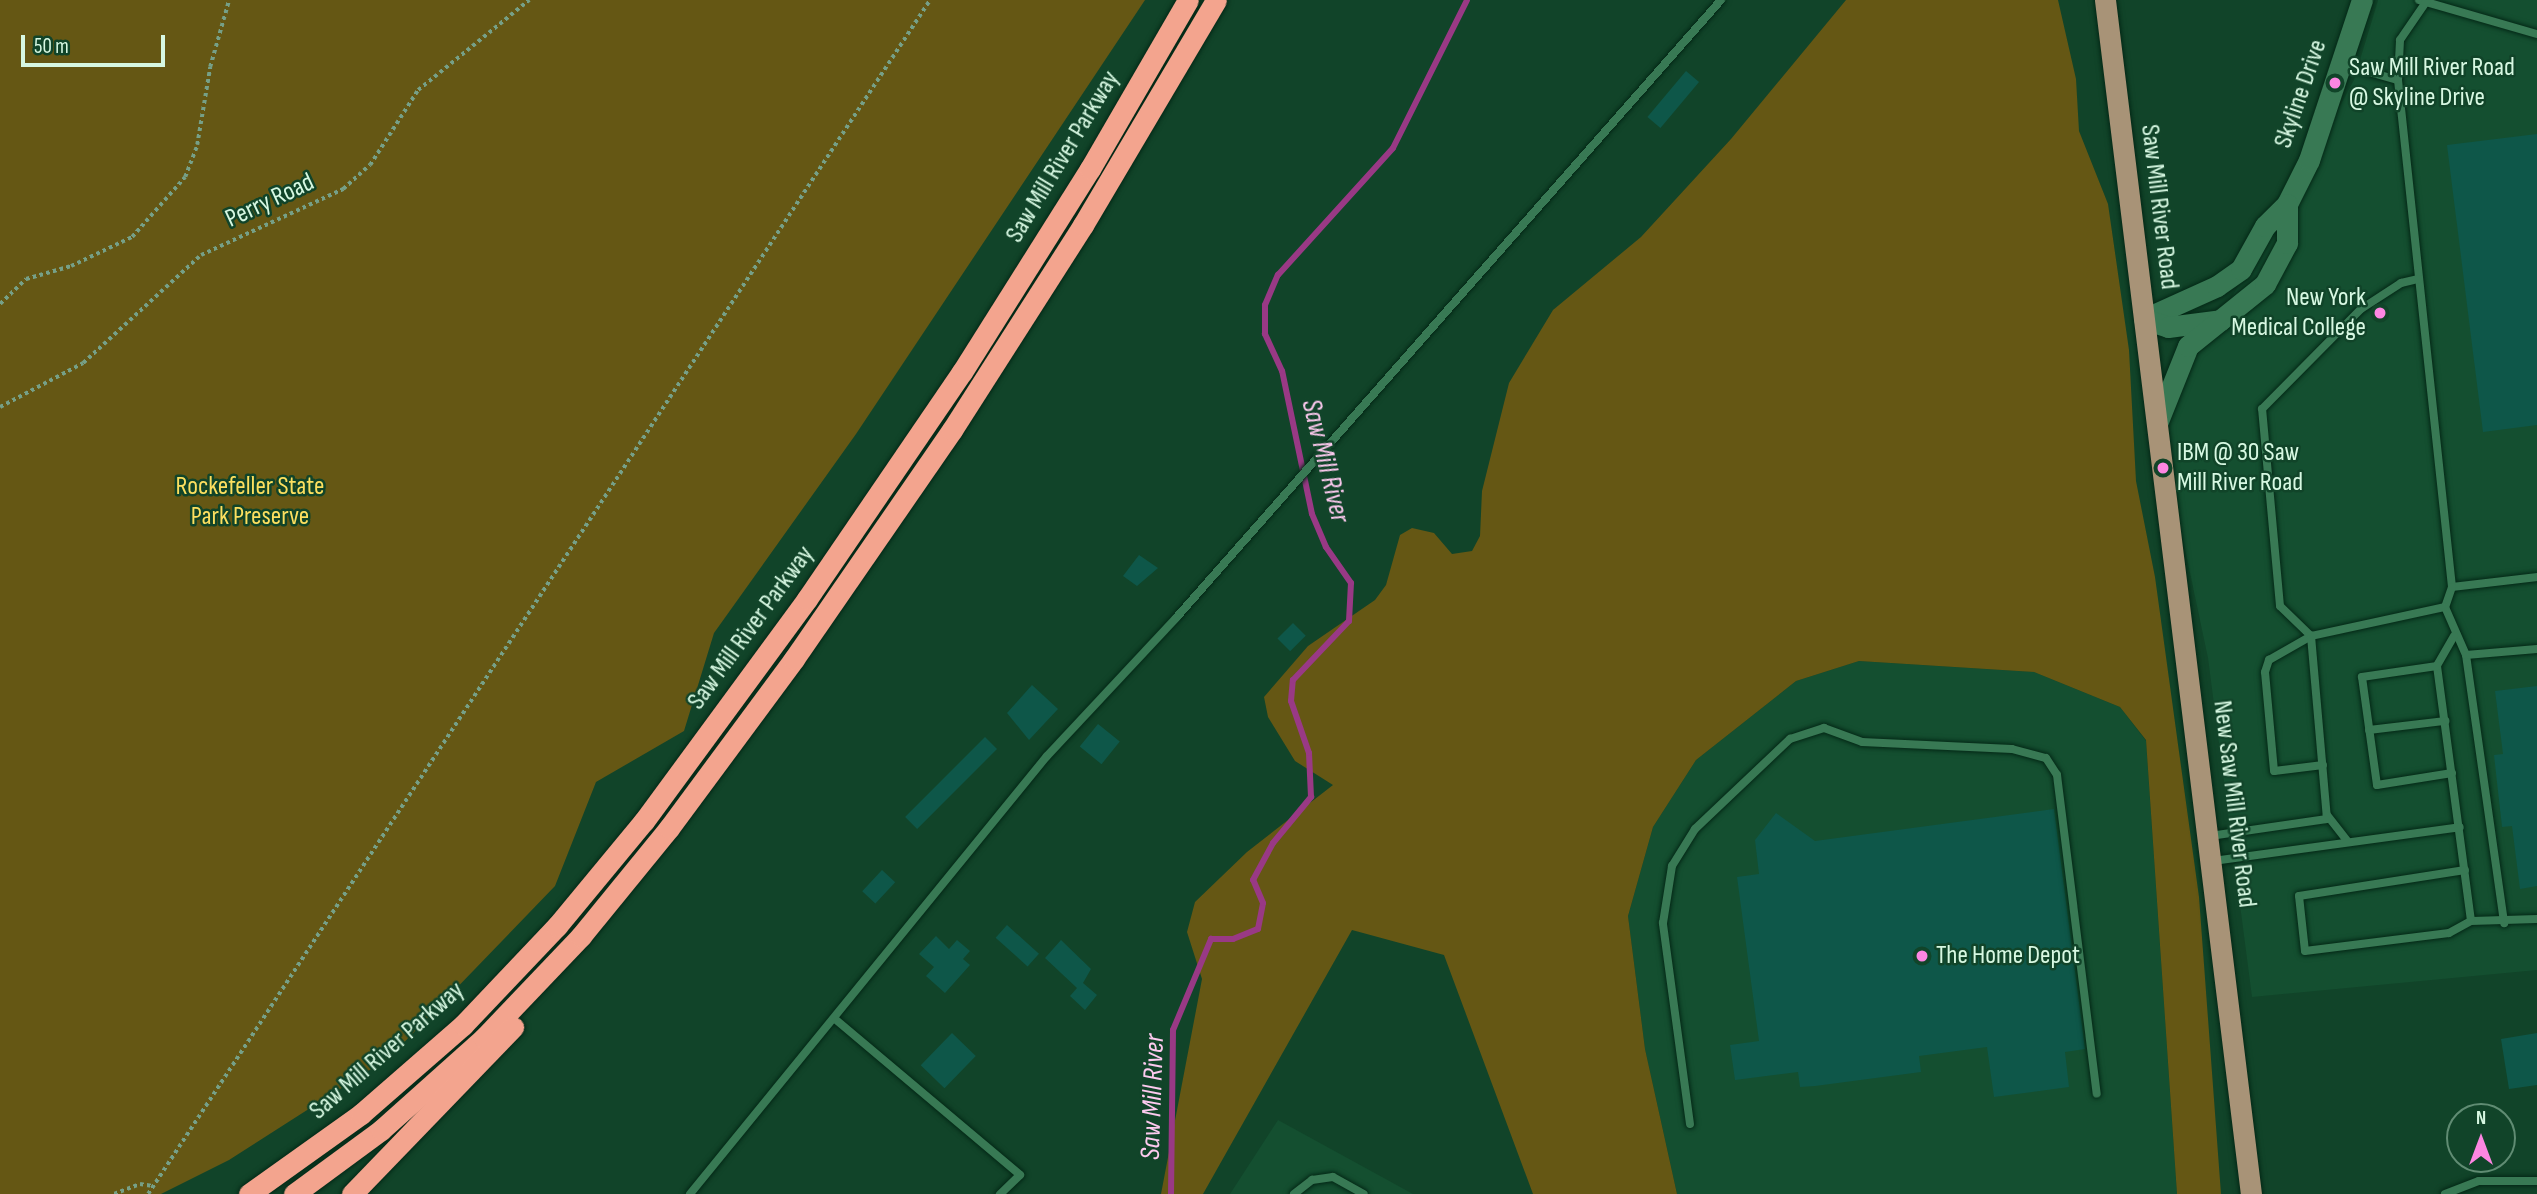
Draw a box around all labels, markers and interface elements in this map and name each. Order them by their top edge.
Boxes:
scale bar [24,21,168,65]
text: 50 m [34,34,69,59]
street label: Skyline Drive [2268,36,2334,152]
place label: Saw Mill River Road @ Skyline Drive [2349,52,2515,114]
street label: Saw Mill River Parkway [999,65,1127,249]
marker: Saw Mill River Road @ Skyline Drive [2327,75,2343,91]
street label: Saw Mill River Road [2133,123,2185,291]
street label: Perry Road [221,167,319,235]
place label: New York Medical College [2231,282,2366,344]
marker: New York Medical College [2372,305,2388,321]
water label: Saw Mill River [1293,396,1357,526]
place label: IBM @ 30 Saw Mill River Road [2177,437,2303,498]
marker: IBM @ 30 Saw Mill River Road [2155,460,2171,476]
park label: Rockefeller State Park Preserve [175,471,325,532]
street label: Saw Mill River Parkway [681,540,821,716]
street label: New Saw Mill River Road [2206,699,2262,909]
place label: The Home Depot [1936,940,2080,972]
marker: The Home Depot [1914,948,1930,964]
street label: Saw Mill River Parkway [303,975,471,1127]
water label: Saw Mill River [1134,1034,1172,1160]
north arrow [2446,1103,2516,1173]
text: N [2476,1107,2486,1130]

